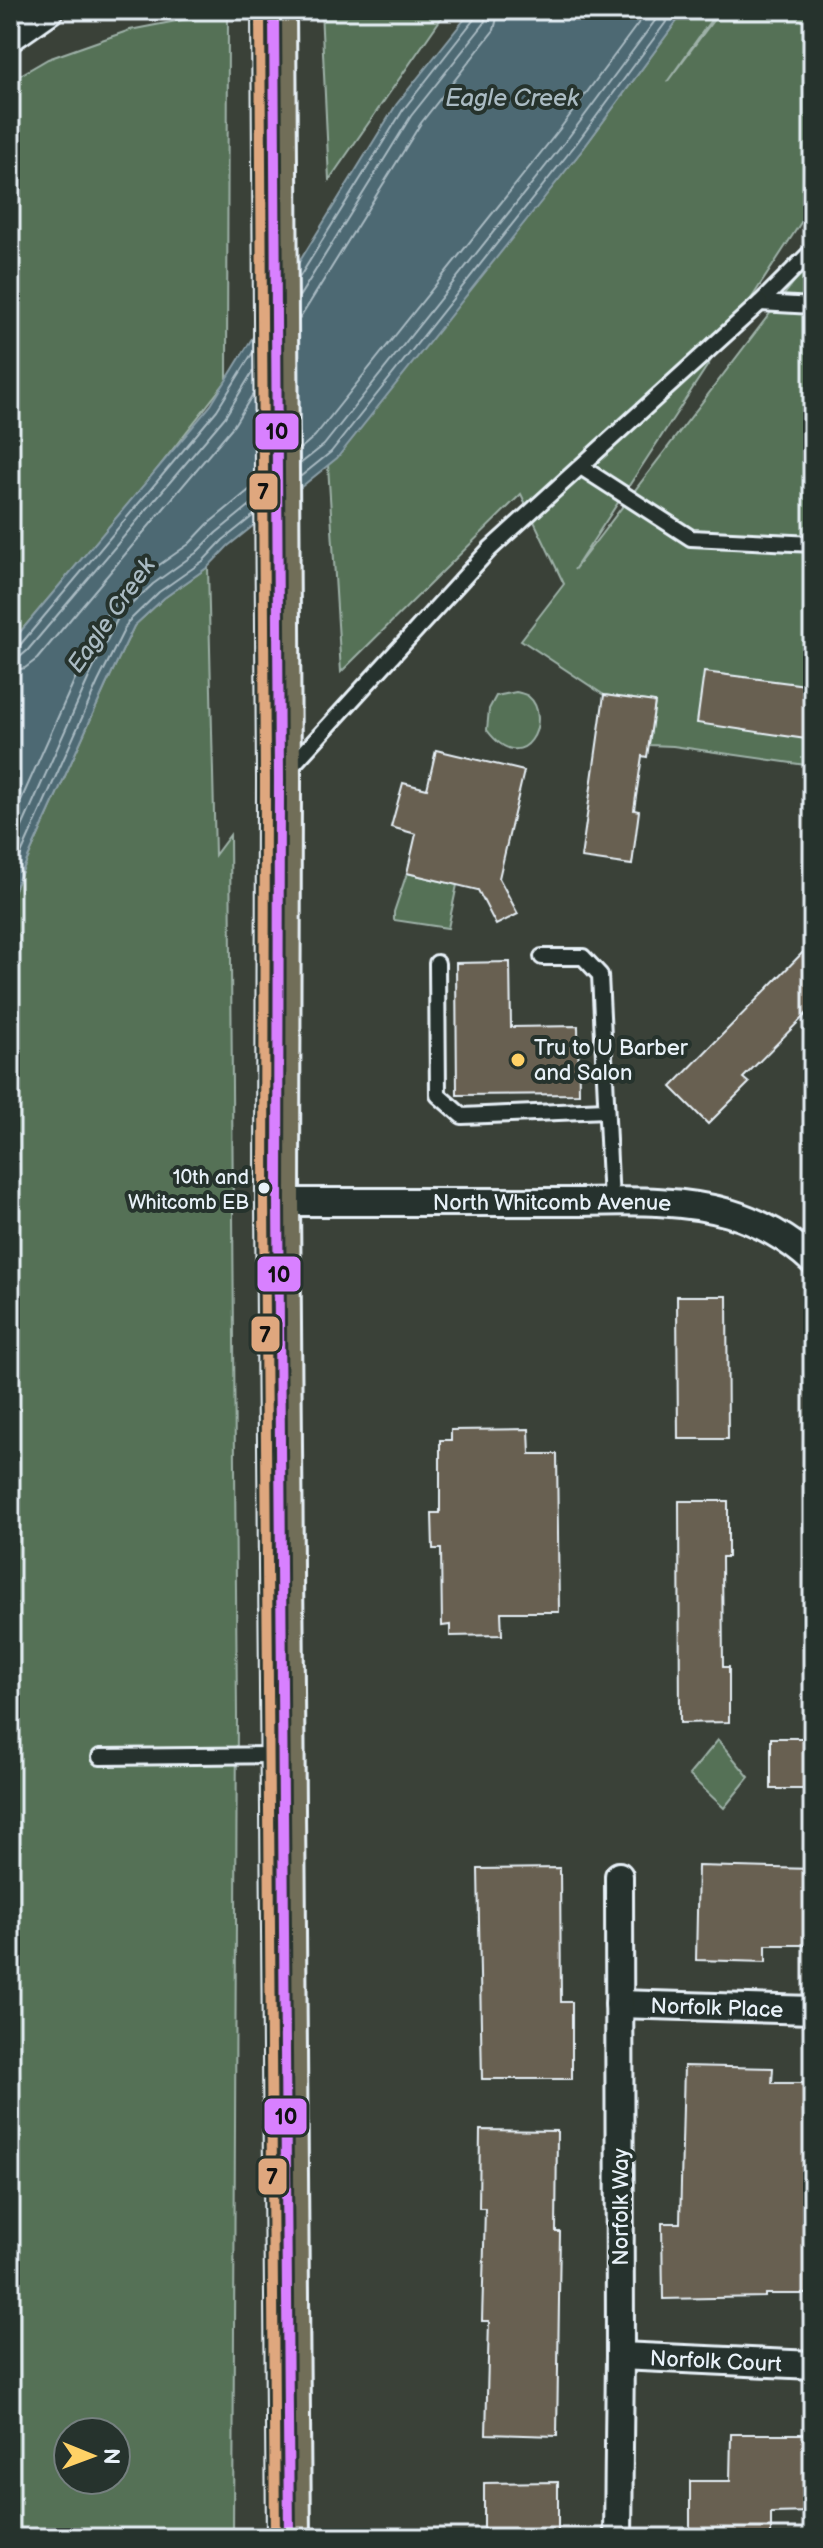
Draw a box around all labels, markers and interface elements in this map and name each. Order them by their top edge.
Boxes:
water label: Eagle Creek [445,84,580,113]
line badge: 10 [254,412,300,451]
text: 10 [266,419,288,446]
line badge: 7 [248,472,279,511]
text: 7 [257,479,269,506]
water label: Eagle Creek [61,551,162,678]
place label: Tru to U Barber and Salon [534,1035,689,1087]
marker: Tru to U Barber and Salon [509,1051,527,1069]
place label: 10th and Whitcomb EB [128,1166,249,1215]
marker: 10th and Whitcomb EB [256,1180,272,1196]
street label: North Whitcomb Avenue [433,1189,672,1218]
line badge: 10 [256,1255,302,1293]
text: 10 [268,1262,290,1289]
line badge: 7 [250,1315,281,1353]
text: 7 [259,1322,271,1349]
street label: Norfolk Place [650,1993,784,2024]
line badge: 10 [263,2097,308,2136]
text: 10 [275,2104,297,2131]
street label: Norfolk Way [608,2148,635,2266]
line badge: 7 [257,2157,288,2196]
text: 7 [266,2164,278,2191]
street label: Norfolk Court [649,2345,783,2379]
north arrow [52,2416,132,2496]
text: N [97,2448,124,2465]

